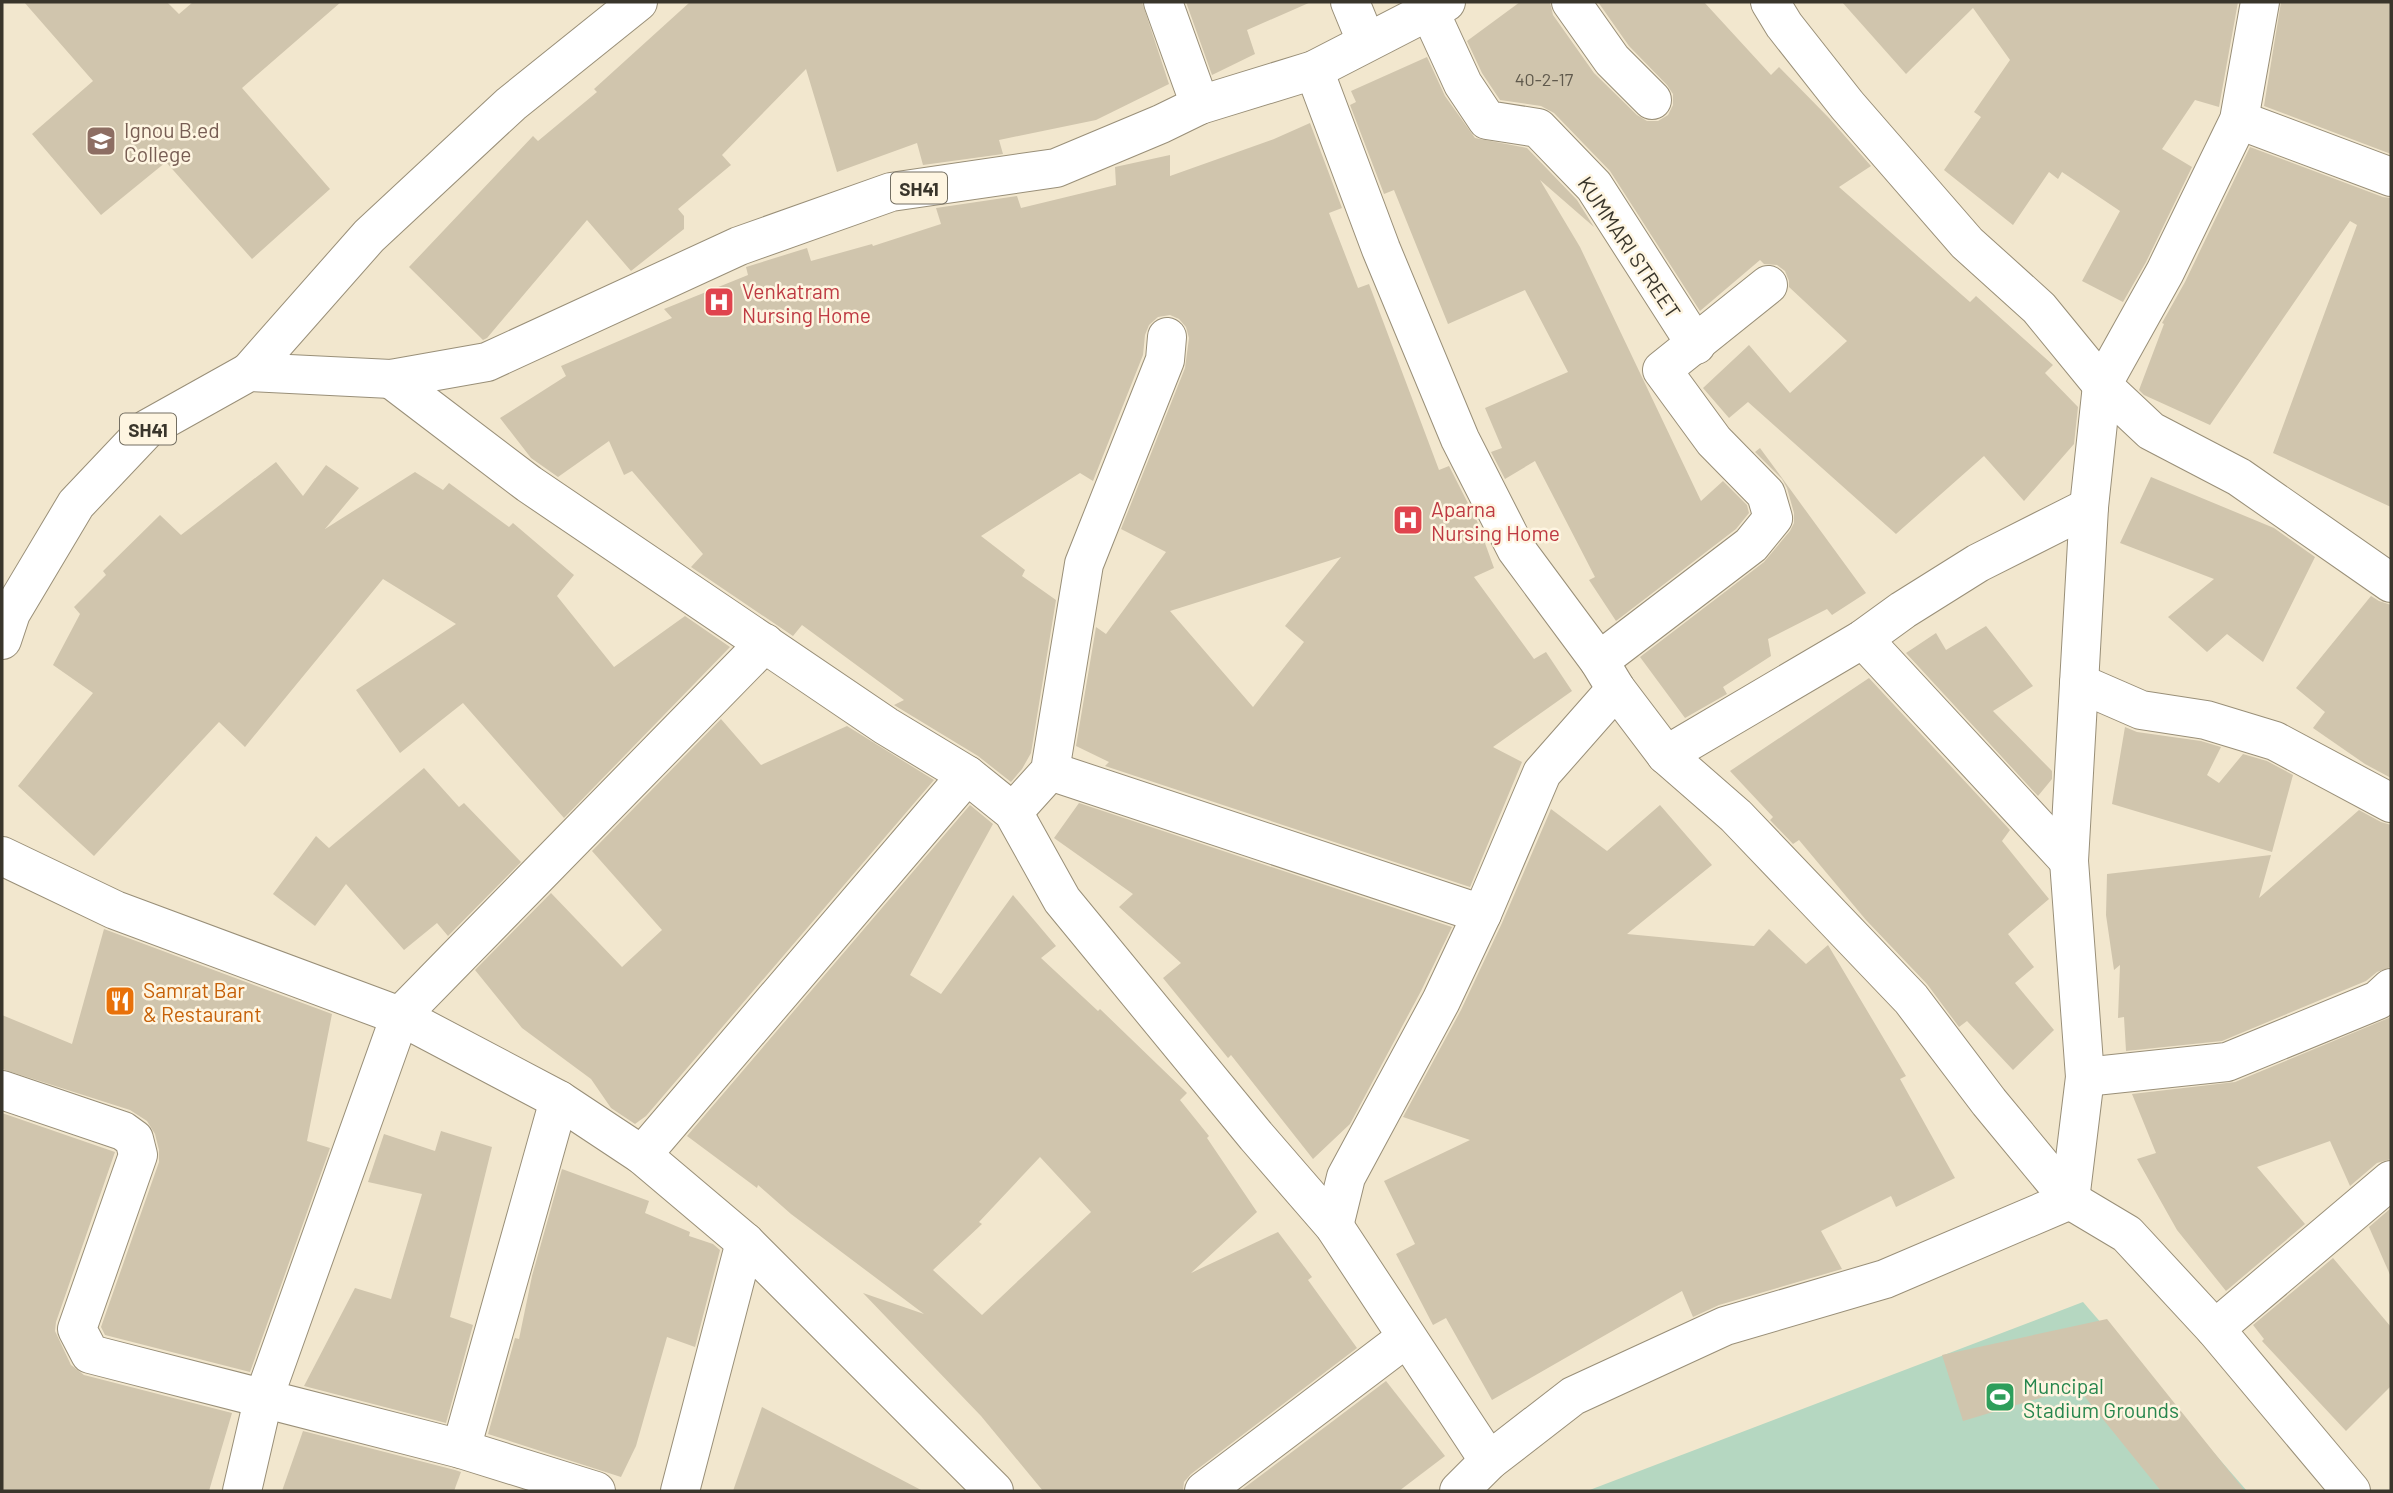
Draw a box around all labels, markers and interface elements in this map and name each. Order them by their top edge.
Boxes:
house number: 40-2-17 [1515,68,1574,90]
place label: Ignou B.ed College [124,117,220,166]
school or university icon: Ignou B.ed College [84,124,118,158]
street label: KUMMARI STREET [1573,171,1687,323]
road number: SH41 [891,172,947,204]
place label: Venkatram Nursing Home [742,278,871,327]
hospital icon: Venkatram Nursing Home [702,285,736,319]
road number: SH41 [120,414,176,444]
place label: Aparna Nursing Home [1431,496,1560,545]
hospital icon: Aparna Nursing Home [1391,503,1425,537]
place label: Samrat Bar & Restaurant [143,977,262,1026]
restaurant icon: Samrat Bar & Restaurant [103,984,137,1018]
place label: Muncipal Stadium Grounds [2023,1373,2179,1422]
sports icon: Muncipal Stadium Grounds [1983,1380,2017,1414]

